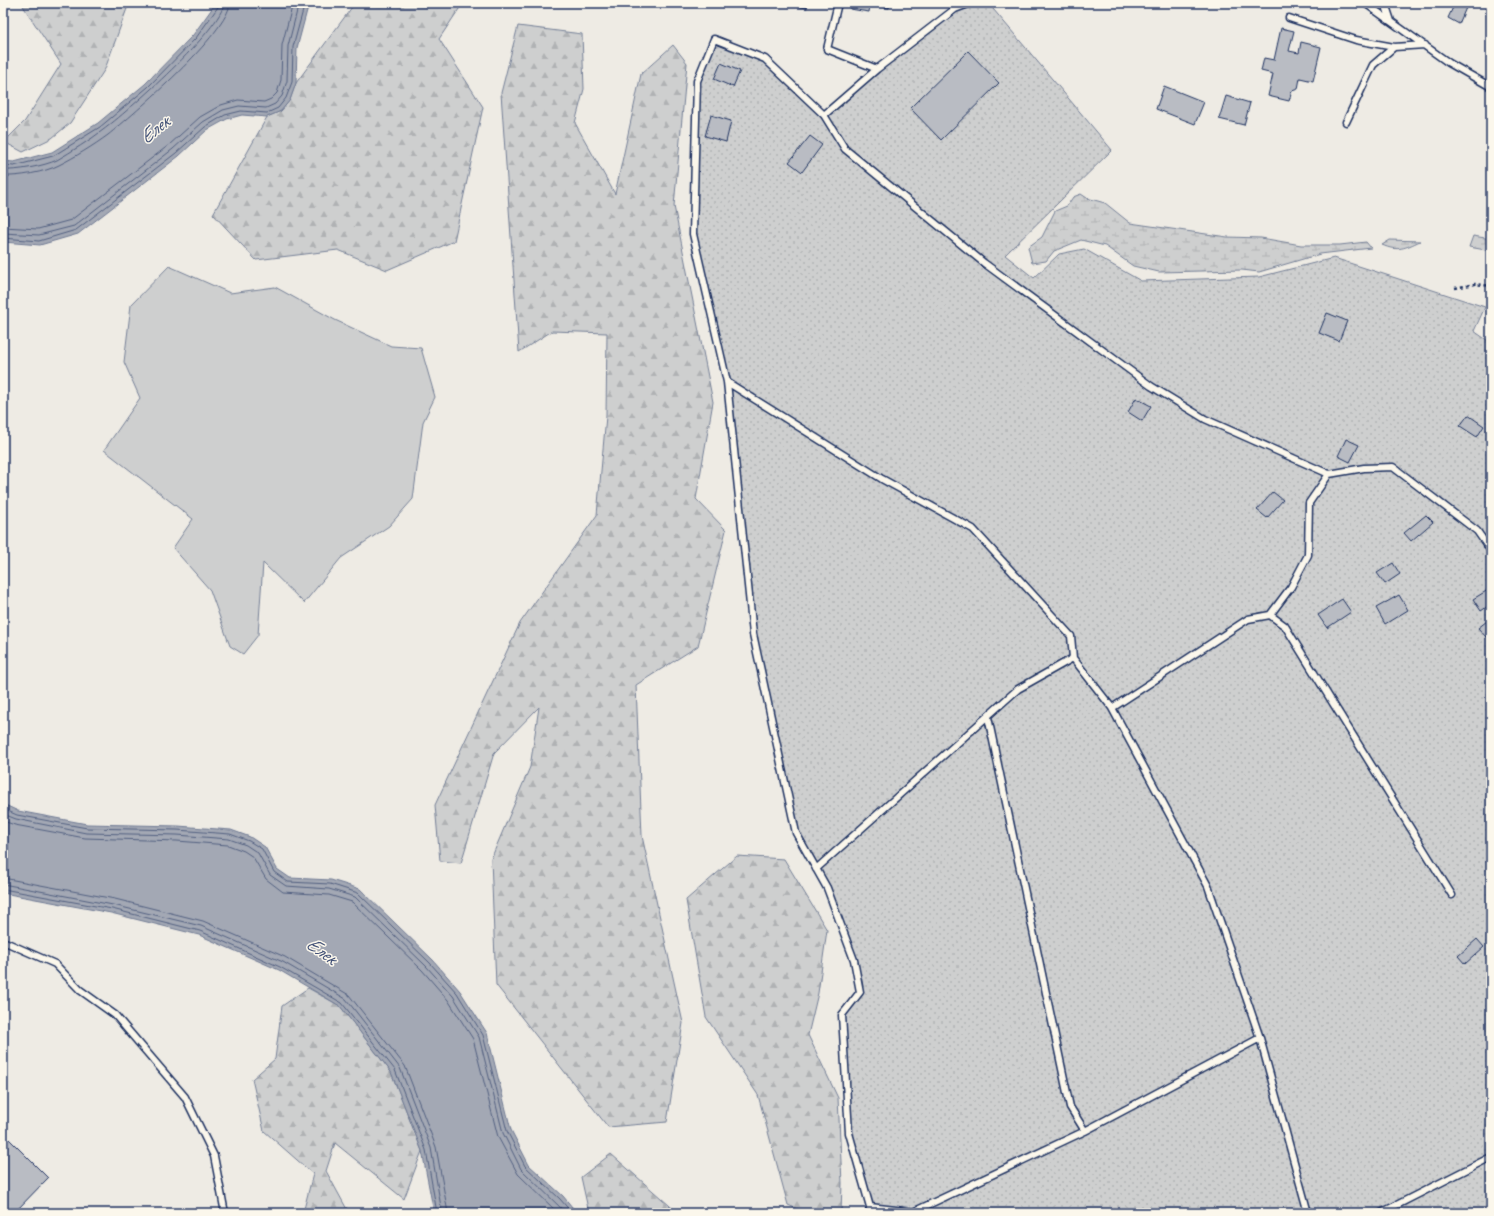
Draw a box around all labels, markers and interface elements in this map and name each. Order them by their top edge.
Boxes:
water label: Елек [134,107,177,149]
water label: Елек [302,931,345,972]

